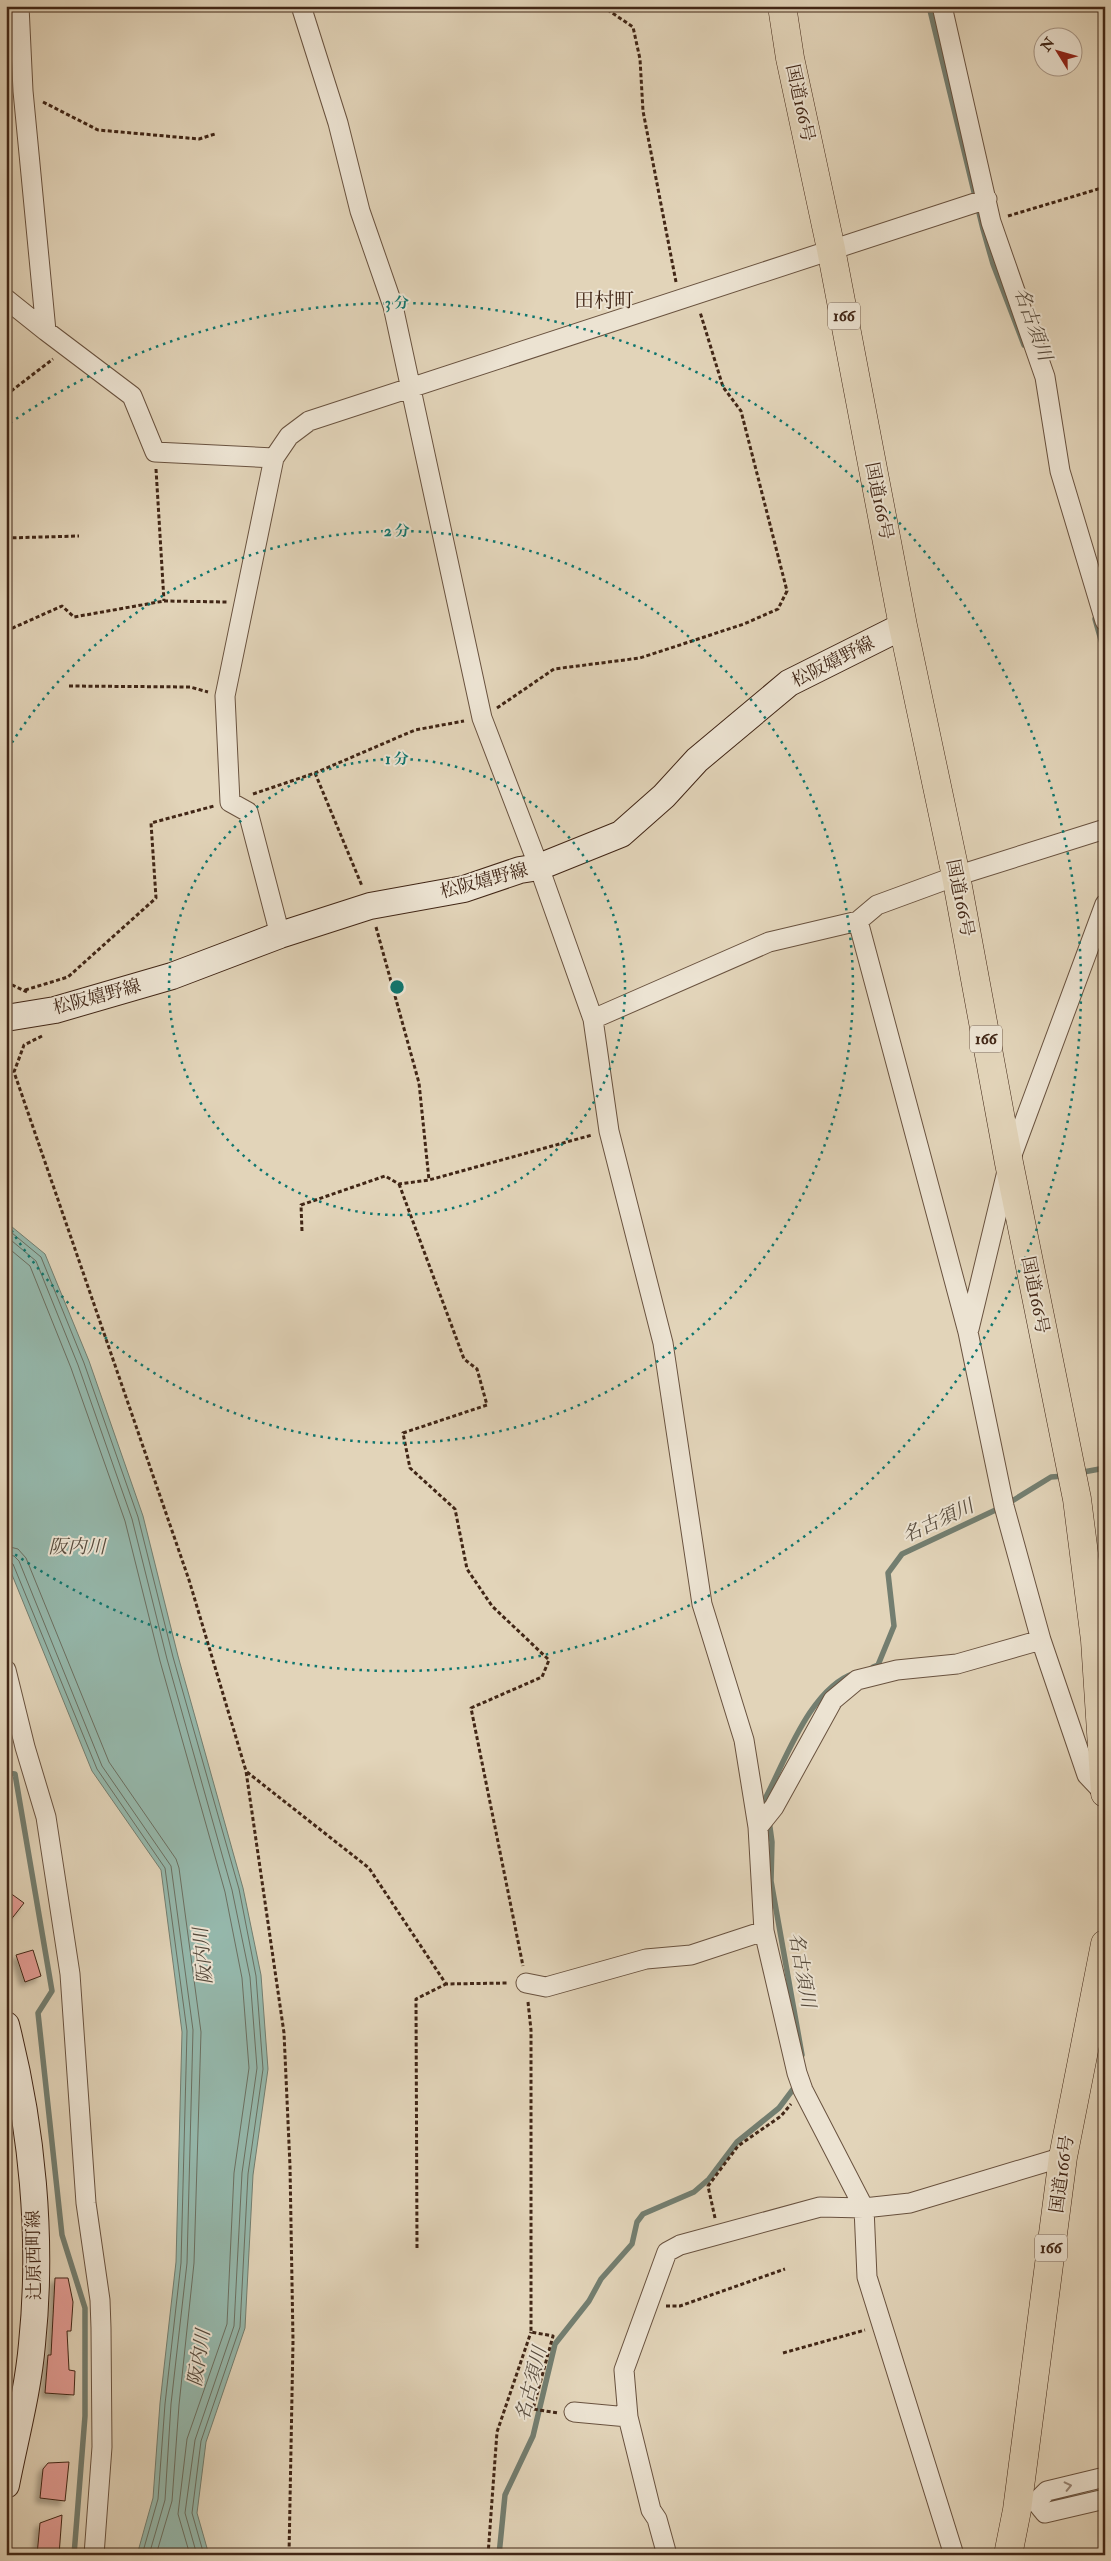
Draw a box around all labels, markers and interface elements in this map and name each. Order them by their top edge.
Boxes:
north arrow [1034,28,1084,78]
text: N [1037,34,1059,55]
street label: 国道166号 [781,62,819,144]
water label: 名古須川 [1009,284,1058,366]
district label: 田村町 [574,288,634,313]
text: 3 分 [385,294,409,313]
road number: 166 [828,302,860,330]
street label: 国道166号 [860,460,898,542]
text: 2 分 [384,522,410,541]
street label: 松阪嬉野線 [788,631,878,693]
text: 1 分 [385,750,409,769]
street label: 国道166号 [941,857,979,939]
street label: 松阪嬉野線 [438,858,530,904]
street label: 松阪嬉野線 [51,974,143,1020]
centre of rings [388,978,406,996]
road number: 166 [970,1026,1002,1052]
street label: 国道166号 [1016,1254,1054,1336]
water label: 名古須川 [898,1493,979,1548]
water label: 阪内川 [48,1535,107,1559]
water label: 阪内川 [188,1925,217,1985]
water label: 名古須川 [784,1930,821,2011]
street label: 国道166号 [1045,2134,1079,2214]
street label: 辻原西町線 [22,2210,46,2300]
road number: 166 [1035,2234,1067,2262]
water label: 阪内川 [183,2326,216,2388]
water label: 名古須川 [510,2342,552,2424]
one-way arrow [1064,2481,1073,2492]

